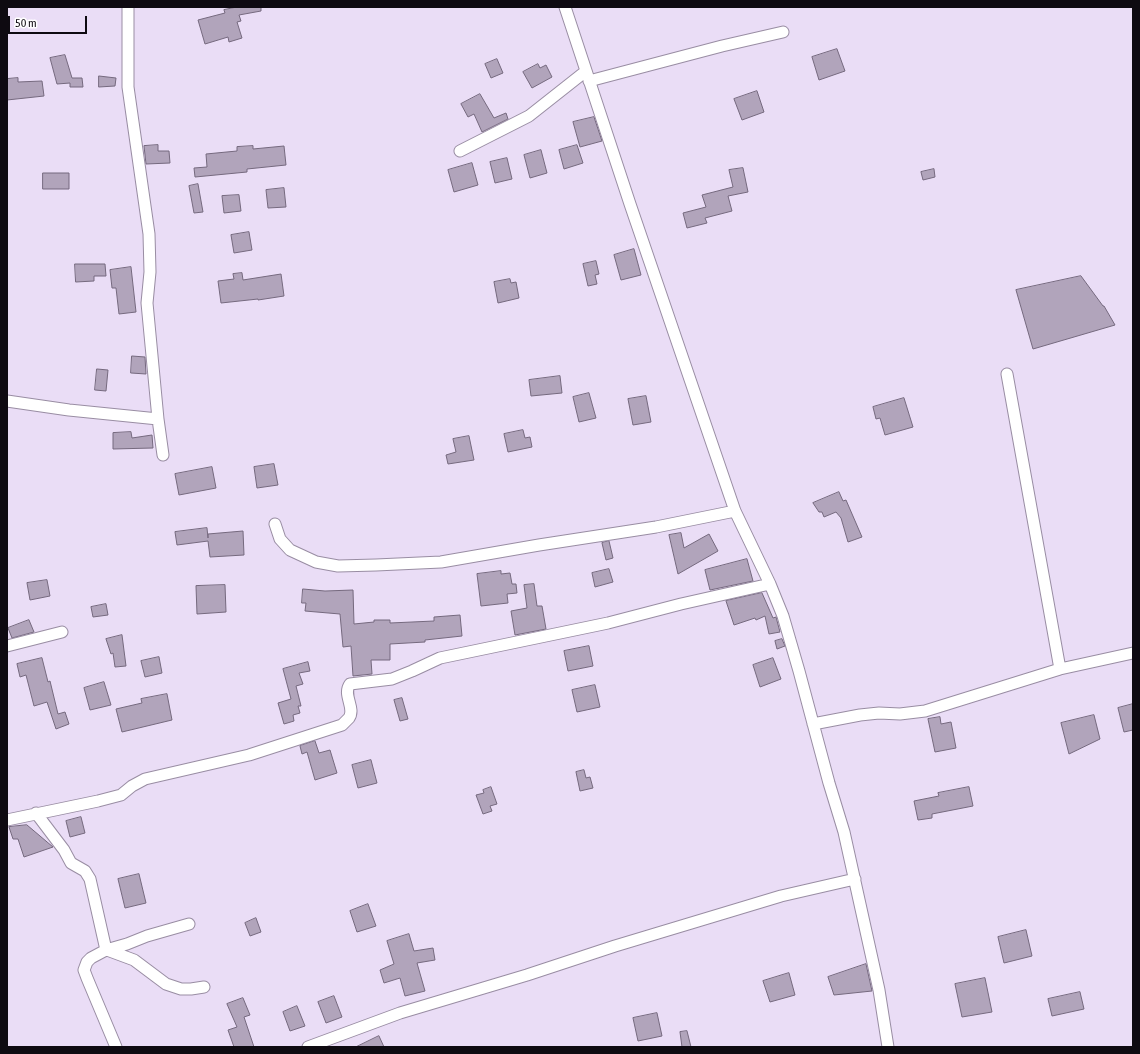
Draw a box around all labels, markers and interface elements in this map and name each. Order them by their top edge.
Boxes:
scale bar [10,8,89,34]
text: 50 m [15,16,37,30]

